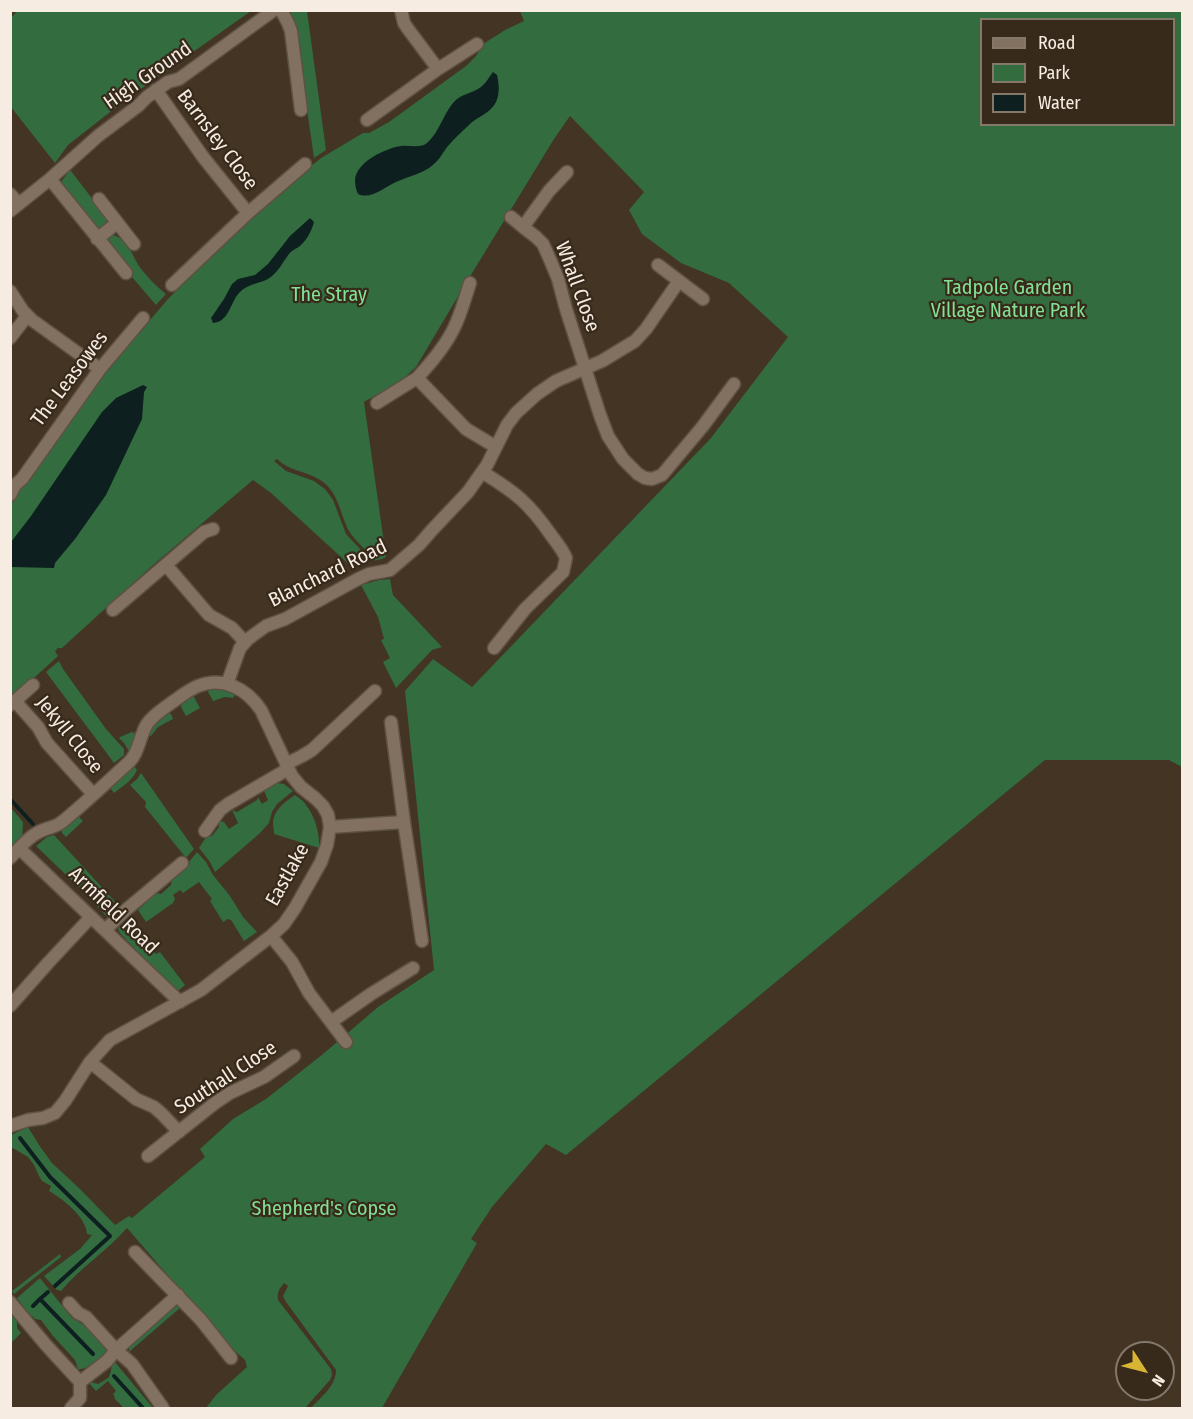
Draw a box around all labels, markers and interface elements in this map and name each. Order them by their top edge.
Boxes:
legend [980,18,1175,126]
text: Road [1038,32,1075,54]
street label: High Ground [99,37,197,115]
text: Park [1038,62,1070,84]
street label: Barnsley Close [171,85,263,195]
text: Water [1038,92,1081,114]
street label: Whall Close [550,239,604,335]
park label: Tadpole Garden Village Nature Park [931,276,1085,323]
park label: The Stray [291,283,367,307]
street label: The Leasowes [26,327,114,431]
street label: Blanchard Road [265,535,391,613]
street label: Jekyll Close [30,691,108,779]
street label: Eastlake [261,840,315,910]
street label: Armfield Road [63,862,163,960]
street label: Southall Close [170,1036,282,1120]
park label: Shepherd's Copse [252,1197,396,1221]
north arrow [1115,1341,1175,1401]
text: N [1148,1371,1169,1390]

